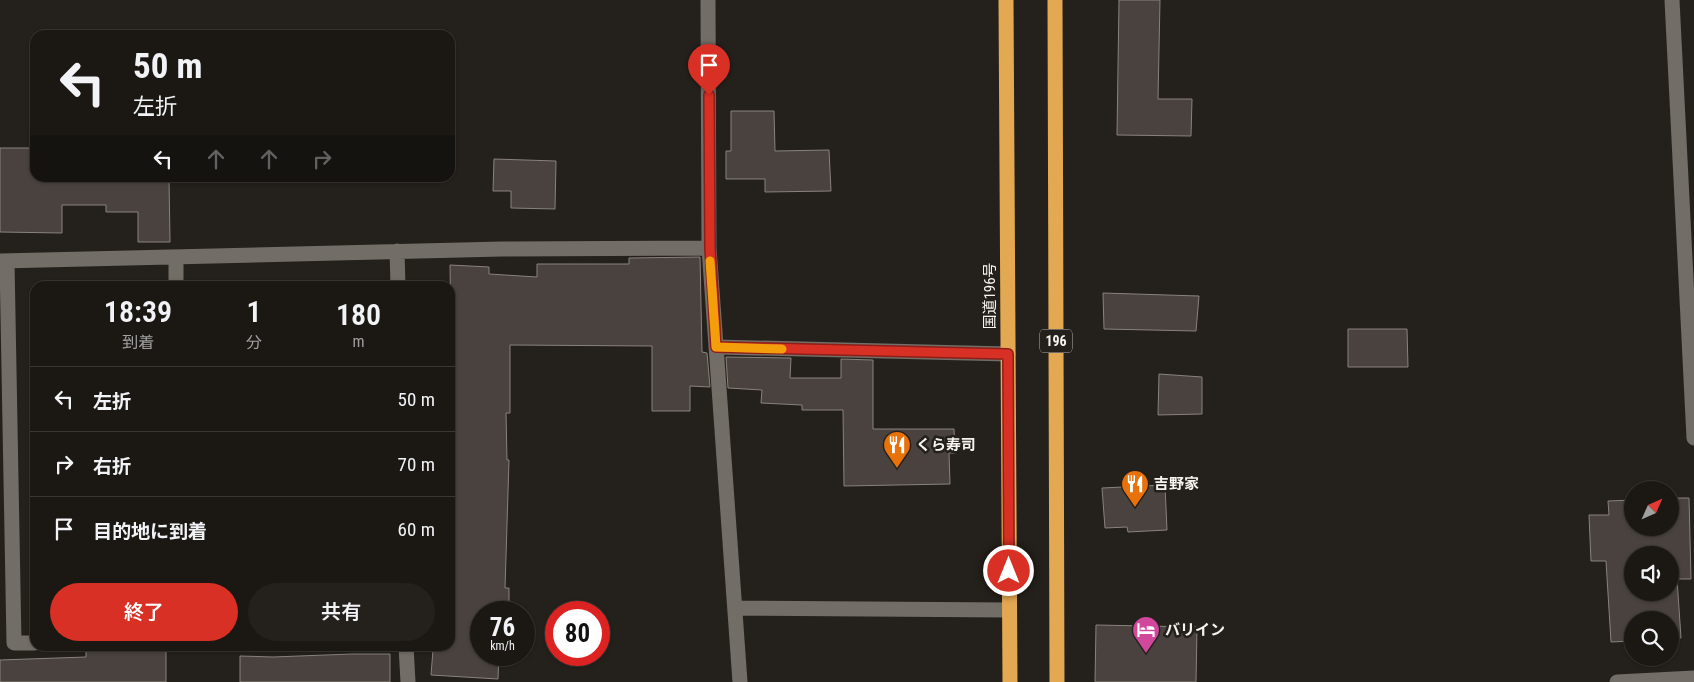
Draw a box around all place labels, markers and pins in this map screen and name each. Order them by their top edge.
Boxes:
pin [688,44,730,95]
restaurant icon: くら寿司 [882,430,912,469]
place label: くら寿司 [916,436,976,454]
restaurant icon: 吉野家 [1120,469,1150,508]
place label: 吉野家 [1154,475,1199,493]
hotel icon: バリイン [1131,615,1161,654]
place label: バリイン [1165,621,1225,639]

